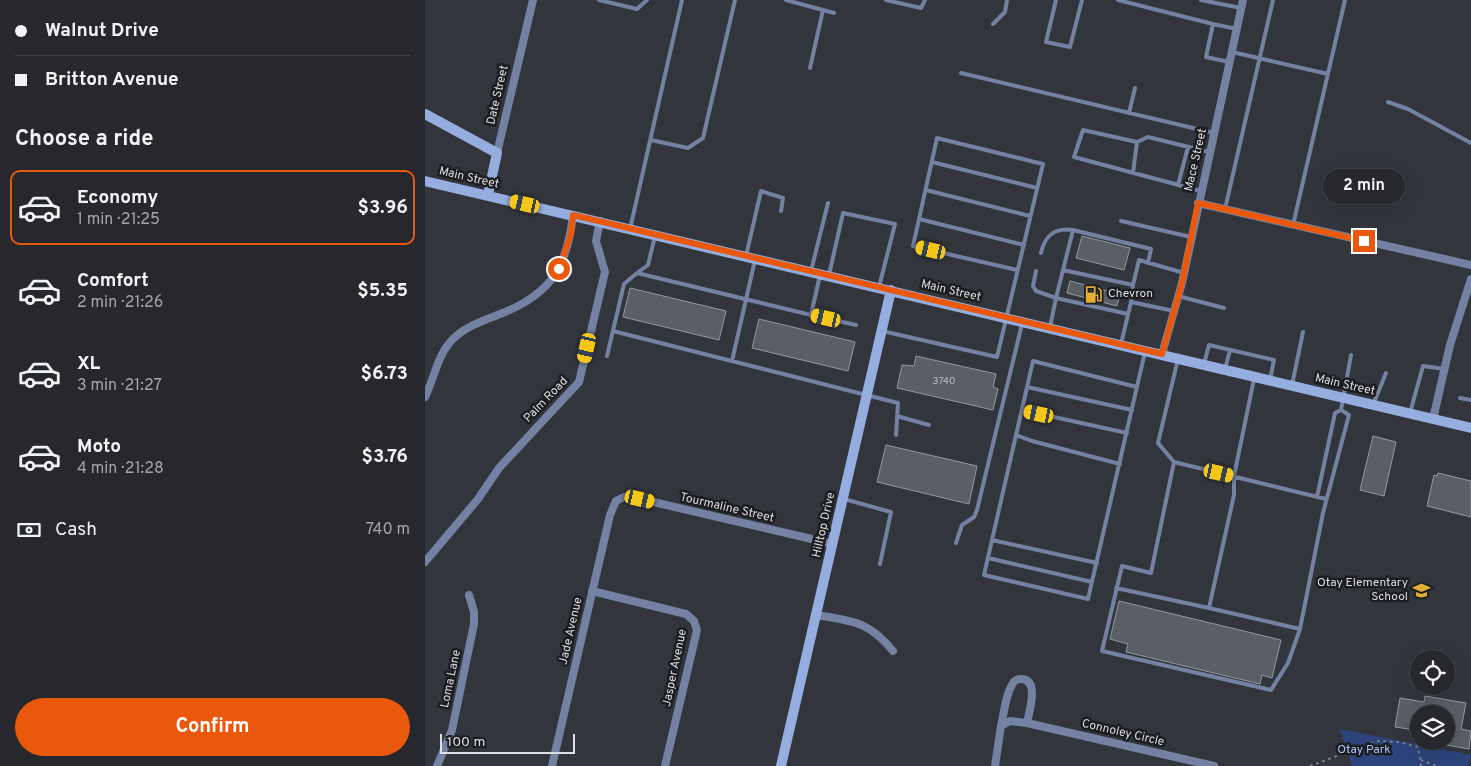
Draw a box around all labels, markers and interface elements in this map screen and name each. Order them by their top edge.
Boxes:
text: Walnut Drive [45,19,159,43]
street label: Date Street [483,64,513,126]
text: Britton Avenue [45,68,179,92]
text: Choose a ride [15,126,153,153]
street label: Mace Street [1181,127,1211,193]
street label: Main Street [437,163,501,193]
callout: 2 min [1323,168,1405,204]
text: 2 min [1343,176,1385,196]
icon: car [17,185,62,230]
text: Economy [77,186,158,210]
car [508,193,541,215]
text: $3.96 [358,196,408,220]
text: 1 min · 21:25 [77,210,160,230]
route end [1353,230,1375,252]
car [914,239,947,261]
route start [548,258,570,280]
icon: car [17,268,62,313]
text: Comfort [77,269,149,293]
street label: Main Street [919,276,983,306]
text: $5.35 [357,279,408,303]
fuel station icon: Chevron [1084,284,1104,304]
place label: Chevron [1108,286,1153,302]
text: 2 min · 21:26 [77,293,163,313]
car [809,307,842,329]
car [576,332,597,364]
icon: car [17,351,62,396]
text: XL [77,352,100,376]
text: $6.73 [361,362,408,386]
street label: Main Street [1313,370,1377,400]
street label: Palm Road [520,374,572,426]
house number: 3740 [933,375,955,388]
text: 3 min · 21:27 [77,376,162,396]
car [1022,404,1055,424]
icon: car [17,434,62,479]
text: Moto [77,435,121,459]
text: $3.76 [362,445,408,469]
text: 4 min · 21:28 [77,459,164,479]
car [1202,462,1235,484]
car [623,488,656,510]
street label: Tourmaline Street [678,489,776,527]
street label: Hilltop Drive [809,491,839,559]
icon: cash [15,516,43,544]
text: Cash [55,518,97,542]
text: 740 m [366,520,410,540]
place label: Otay Elementary School [1317,575,1408,605]
school or university icon: Otay Elementary School [1412,580,1432,600]
street label: Jade Avenue [555,596,587,666]
street label: Jasper Avenue [659,628,691,708]
street label: Loma Lane [437,648,465,710]
map controls [1410,650,1455,750]
button: locate [1410,650,1455,695]
button: Confirm [15,698,410,756]
button: layers [1410,705,1455,750]
street label: Connoley Circle [1080,716,1166,750]
scale bar [440,731,575,754]
text: 100 m [447,734,485,751]
park label: Otay Park [1337,742,1391,758]

